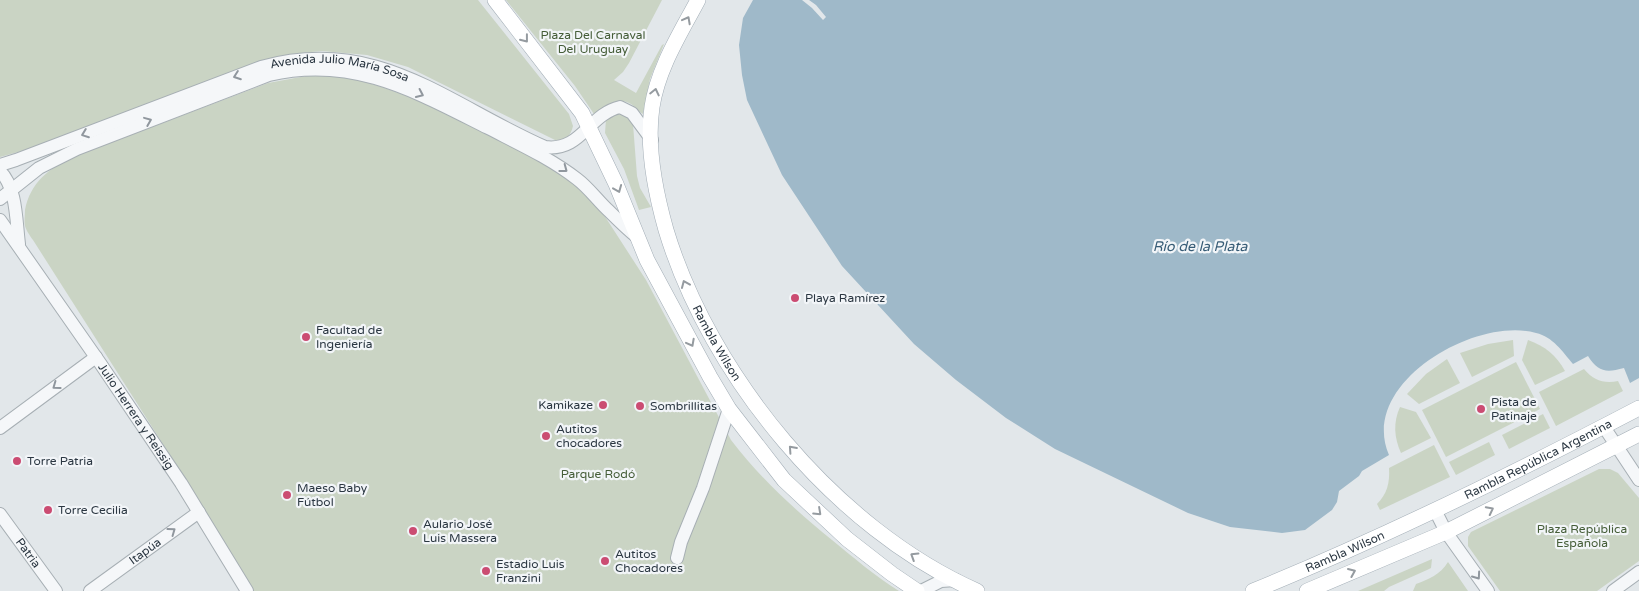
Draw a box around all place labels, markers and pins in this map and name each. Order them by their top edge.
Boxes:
place label: Playa Ramírez [805,291,885,305]
marker: Playa Ramírez [789,292,801,304]
place label: Facultad de Ingeniería [316,323,382,351]
marker: Facultad de Ingeniería [300,331,312,343]
place label: Pista de Patinaje [1491,395,1537,423]
place label: Kamikaze [538,398,593,412]
marker: Kamikaze [597,399,609,411]
place label: Sombrillitas [650,399,717,413]
marker: Sombrillitas [634,400,646,412]
marker: Pista de Patinaje [1475,403,1487,415]
place label: Autitos chocadores [556,422,622,450]
marker: Autitos chocadores [540,430,552,442]
place label: Torre Patria [27,454,93,468]
marker: Torre Patria [11,455,23,467]
place label: Maeso Baby Fútbol [297,481,368,509]
marker: Maeso Baby Fútbol [281,489,293,501]
place label: Torre Cecilia [58,503,128,517]
marker: Torre Cecilia [42,504,54,516]
place label: Aulario José Luis Massera [423,517,497,545]
marker: Aulario José Luis Massera [407,525,419,537]
place label: Autitos Chocadores [615,547,683,575]
marker: Autitos Chocadores [599,555,611,567]
place label: Estadio Luis Franzini [496,557,565,585]
marker: Estadio Luis Franzini [480,565,492,577]

